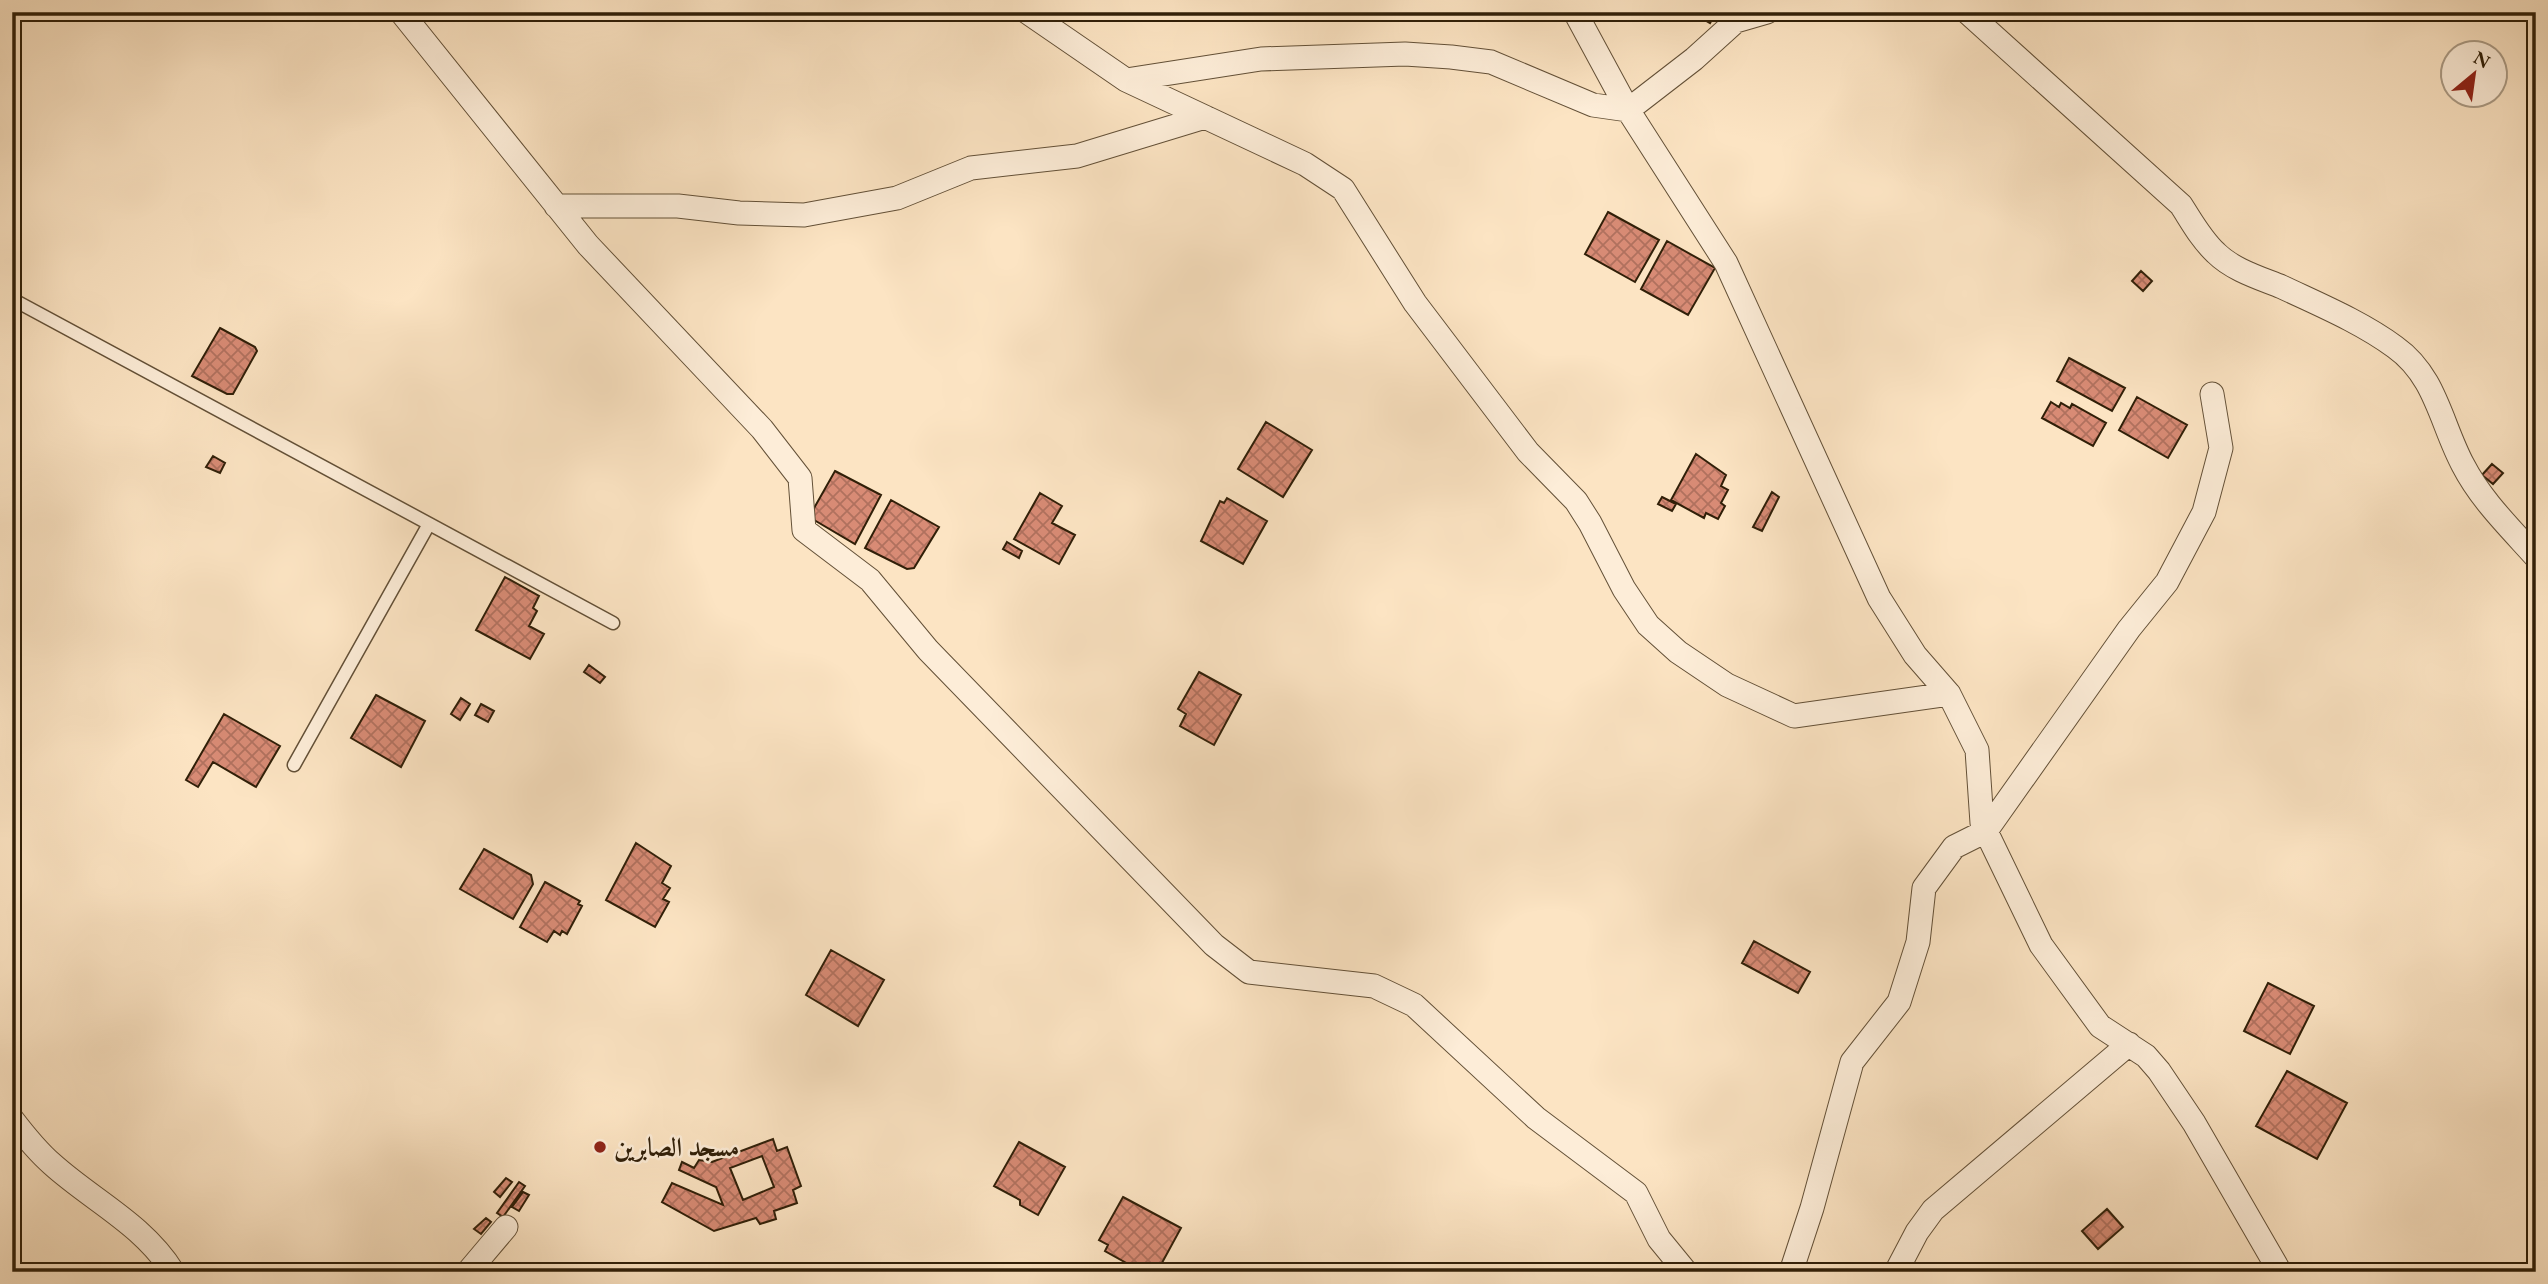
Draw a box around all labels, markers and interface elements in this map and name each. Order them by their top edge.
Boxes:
north arrow [2440,38,2510,108]
text: N [2469,45,2495,75]
place label: مسجد الصابرين [614,1130,739,1164]
marker: مسجد الصابرين [592,1139,608,1155]

